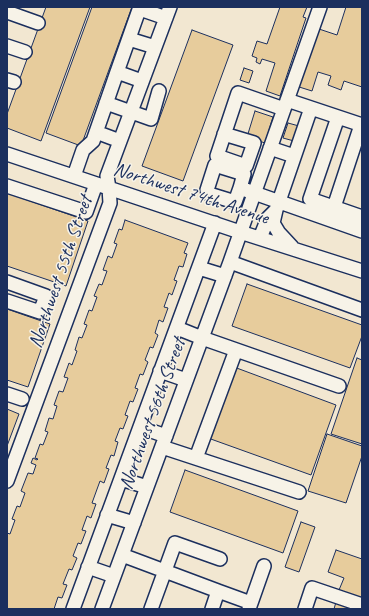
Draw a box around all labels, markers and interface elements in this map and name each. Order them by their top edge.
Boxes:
street label: Northwest 74th Avenue [110,158,272,230]
street label: Northwest 55th Street [24,193,98,351]
street label: Northwest 56th Street [115,335,191,493]

